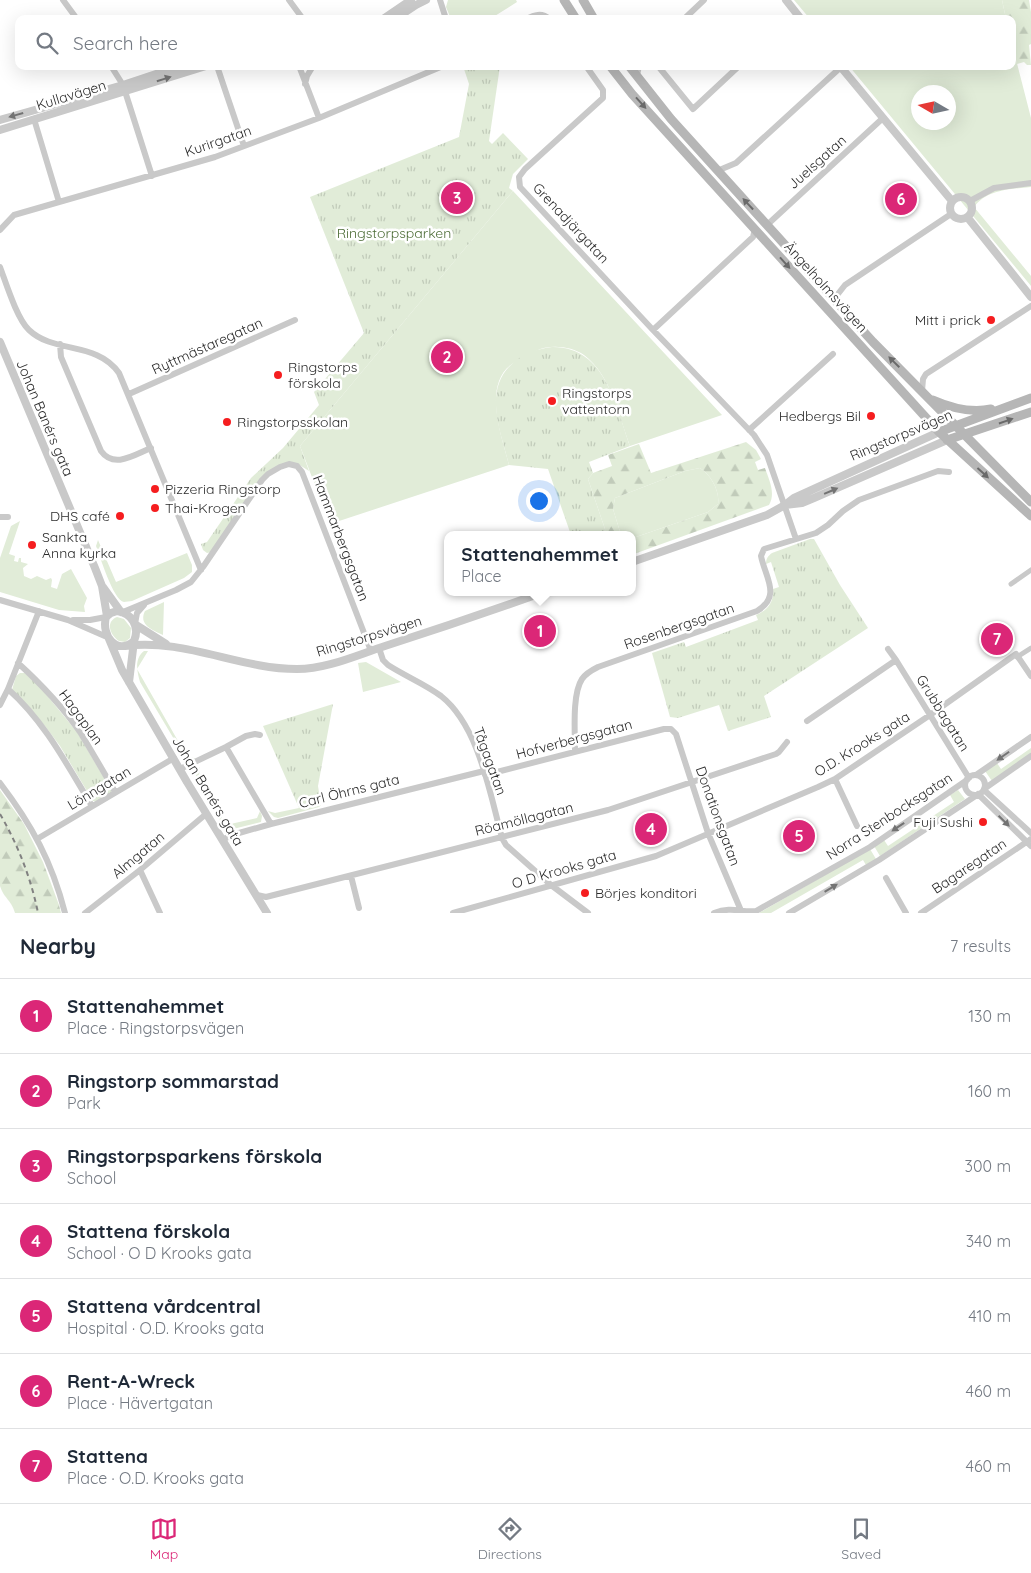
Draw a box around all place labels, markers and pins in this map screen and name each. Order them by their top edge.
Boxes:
pin: 3 [441,179,473,217]
pin: 6 [885,180,917,218]
place label: Mitt i prick [915,311,981,329]
marker: Mitt i prick [985,314,997,326]
pin: 2 [431,338,463,376]
place label: Ringstorps förskola [288,358,357,392]
marker: Ringstorps förskola [272,369,284,381]
place label: Ringstorps vattentorn [562,384,631,418]
marker: Ringstorps vattentorn [546,395,558,407]
place label: Hedbergs Bil [779,407,861,425]
marker: Hedbergs Bil [865,410,877,422]
place label: Ringstorpsskolan [237,413,348,431]
marker: Ringstorpsskolan [221,416,233,428]
place label: Pizzeria Ringstorp [165,480,281,498]
marker: Pizzeria Ringstorp [149,483,161,495]
place label: Thai-Krogen [165,499,246,517]
marker: Thai-Krogen [149,502,161,514]
place label: DHS café [50,507,110,525]
marker: DHS café [114,510,126,522]
place label: Sankta Anna kyrka [42,528,116,562]
marker: Sankta Anna kyrka [26,539,38,551]
pin: 1 [524,612,556,650]
pin: 7 [981,620,1013,658]
pin: 4 [635,810,667,848]
place label: Fuji Sushi [913,813,973,831]
marker: Fuji Sushi [977,816,989,828]
pin: 5 [783,817,815,855]
place label: Börjes konditori [595,884,697,902]
marker: Börjes konditori [579,887,591,899]

